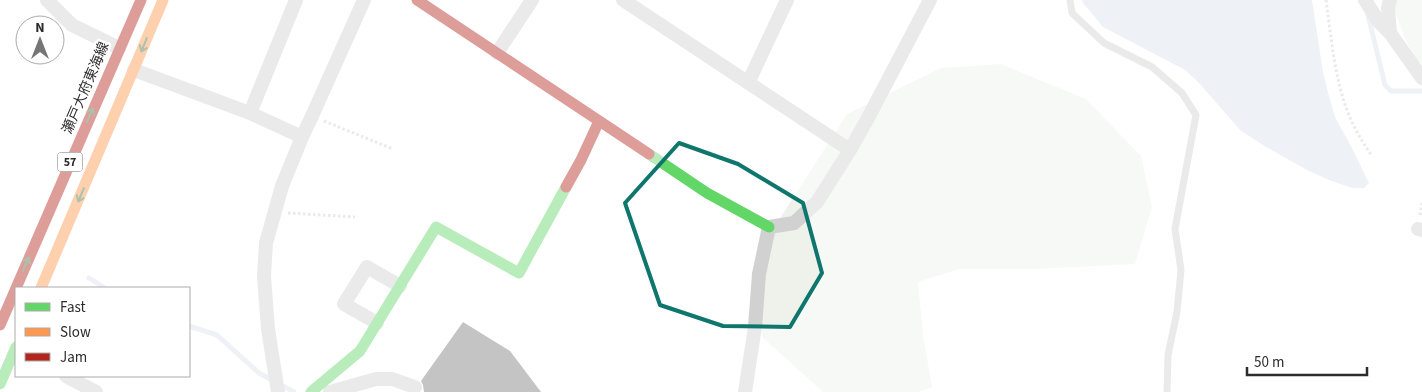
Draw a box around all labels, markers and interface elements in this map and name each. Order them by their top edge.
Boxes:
north arrow [15,15,65,65]
text: N [35,18,45,38]
one-way arrow [139,37,149,52]
street label: 瀬戸大府東海線 [58,39,114,137]
one-way arrow [86,108,96,123]
road number: 57 [58,152,82,172]
one-way arrow [76,187,86,202]
one-way arrow [22,257,32,272]
legend [15,287,190,377]
text: Fast [60,297,86,318]
text: Slow [60,322,91,343]
scale bar [1247,344,1367,376]
text: Jam [60,347,87,368]
text: 50 m [1254,352,1284,373]

